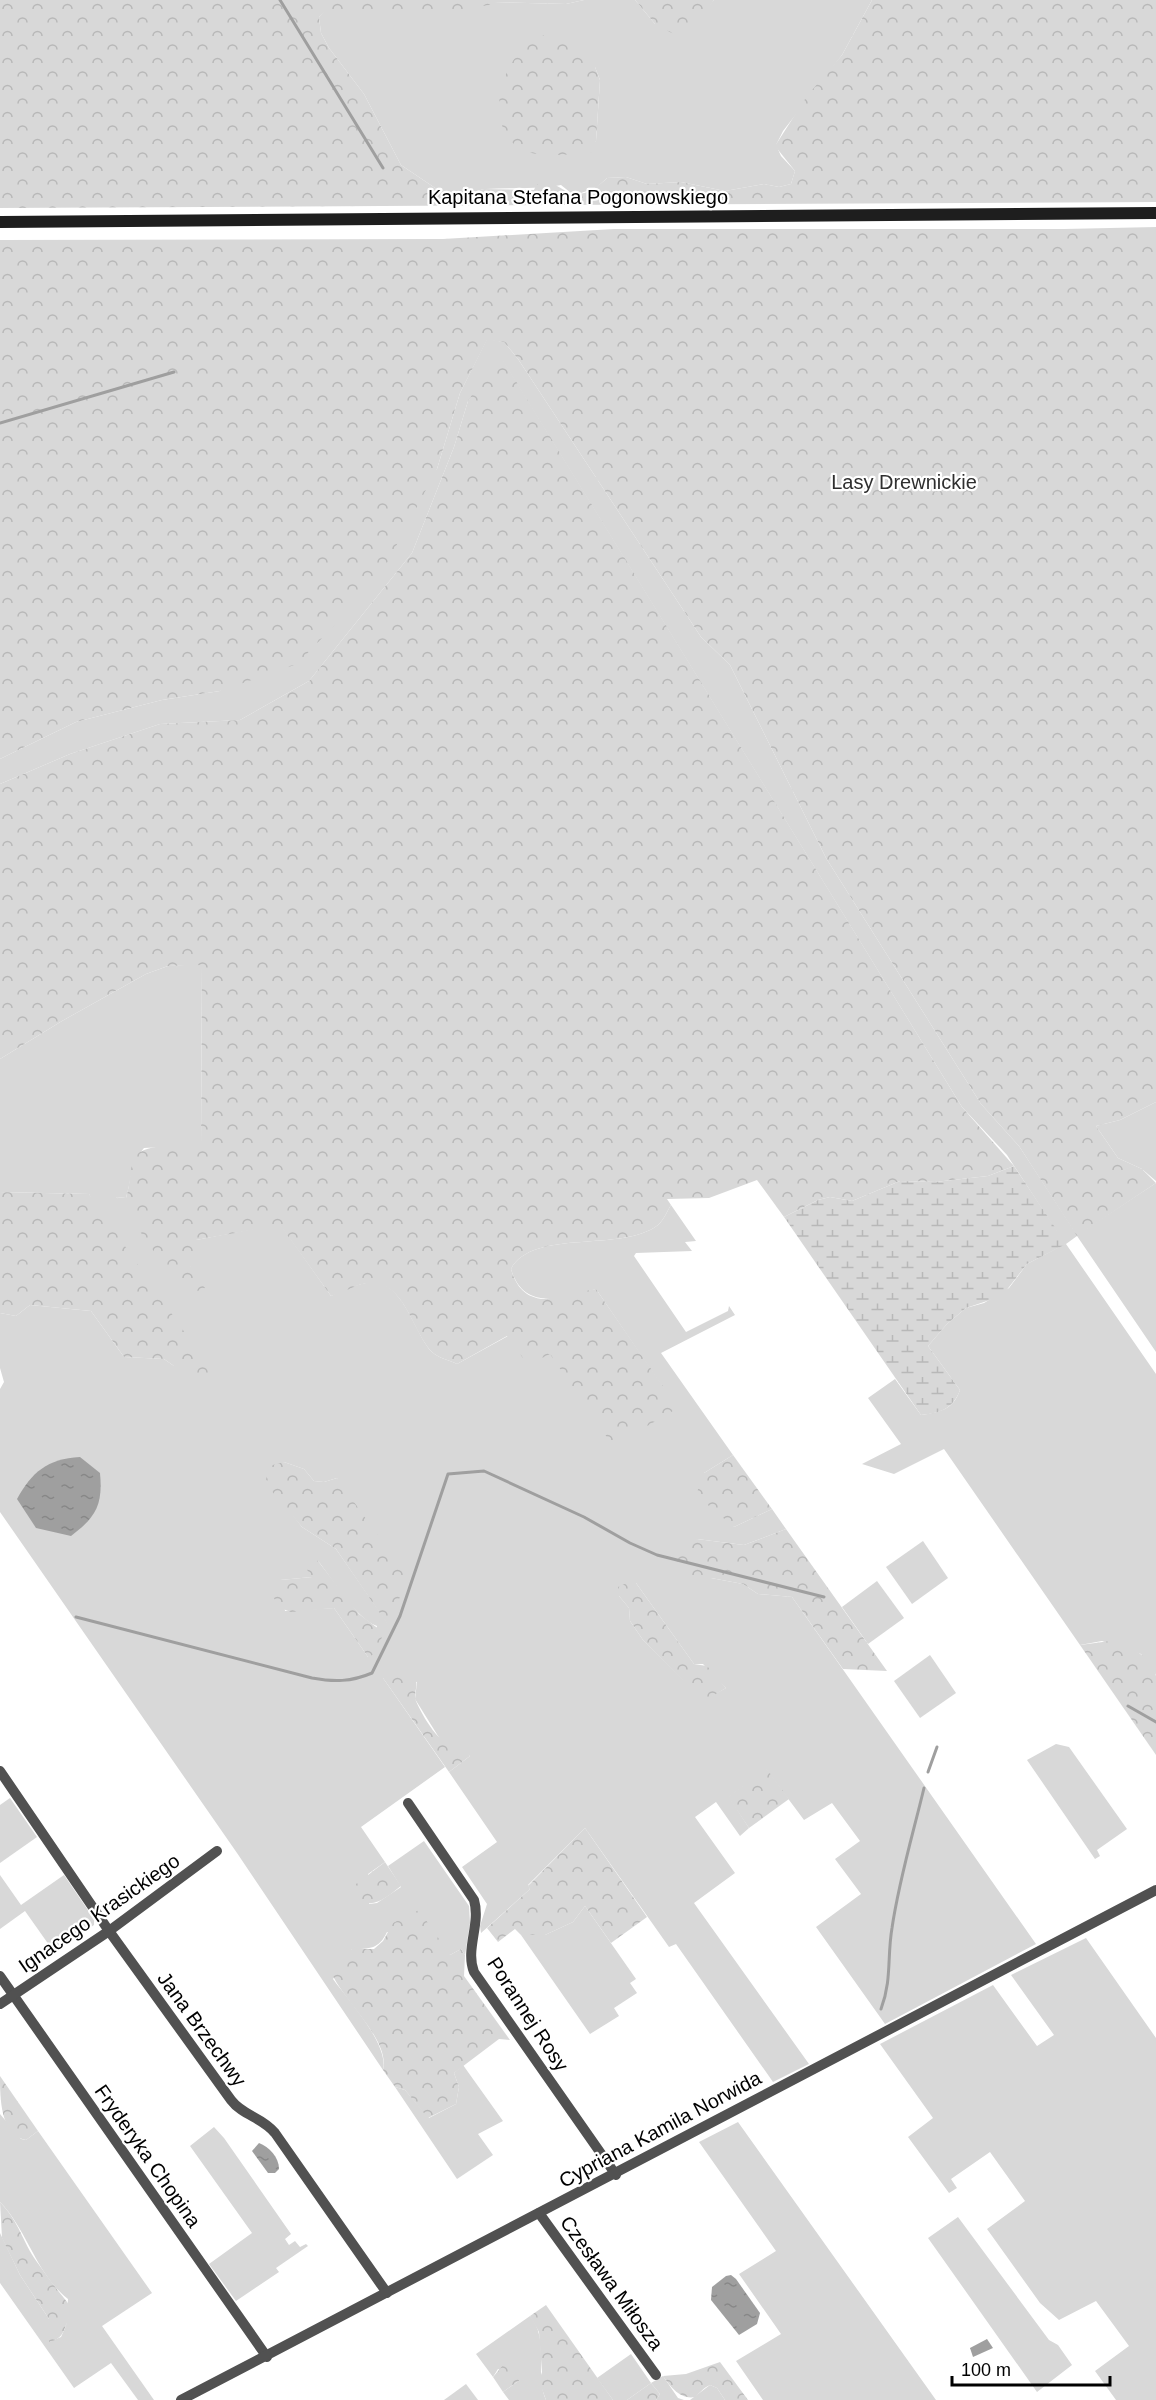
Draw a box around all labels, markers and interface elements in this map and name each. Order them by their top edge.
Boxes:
street label: Kapitana Stefana Pogonowskiego [428,186,728,208]
park label: Lasy Drewnickie [831,471,977,493]
street label: Ignacego Krasickiego [14,1849,184,1977]
street label: Porannej Rosy [483,1953,573,2075]
street label: Jana Brzechwy [153,1968,251,2090]
street label: Cypriana Kamila Norwida [555,2066,766,2192]
street label: Fryderyka Chopina [91,2080,206,2232]
street label: Czesława Miłosza [556,2212,668,2355]
scale bar [952,2349,1110,2387]
text: 100 m [961,2360,1011,2380]

